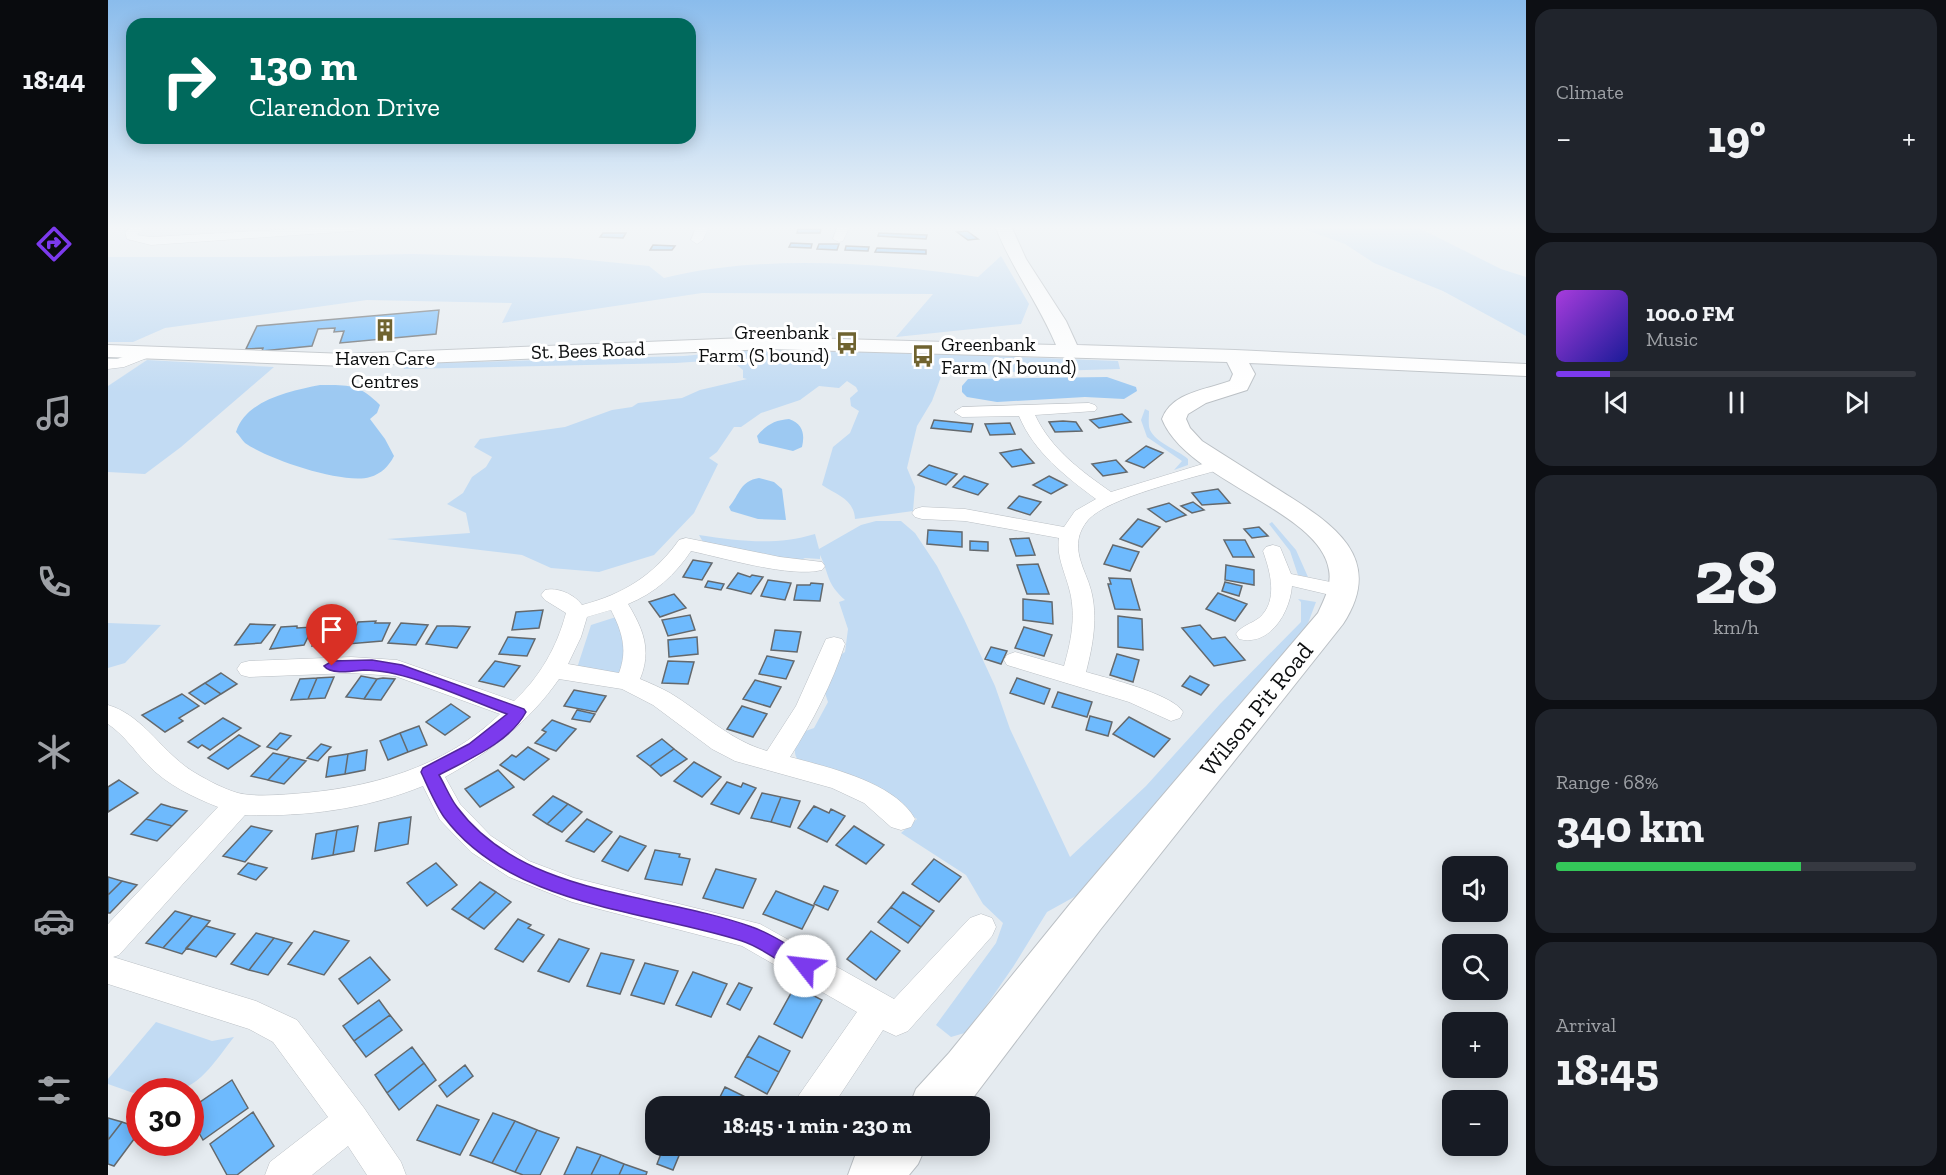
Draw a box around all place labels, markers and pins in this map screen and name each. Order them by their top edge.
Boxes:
building icon: Haven Care Centres [372,317,398,343]
place label: Greenbank Farm (S bound) [698,320,830,367]
bus stop icon: Greenbank Farm (S bound) [834,330,860,356]
place label: Greenbank Farm (N bound) [941,332,1076,379]
bus stop icon: Greenbank Farm (N bound) [910,343,936,369]
place label: Haven Care Centres [335,346,435,393]
pin [306,604,357,666]

